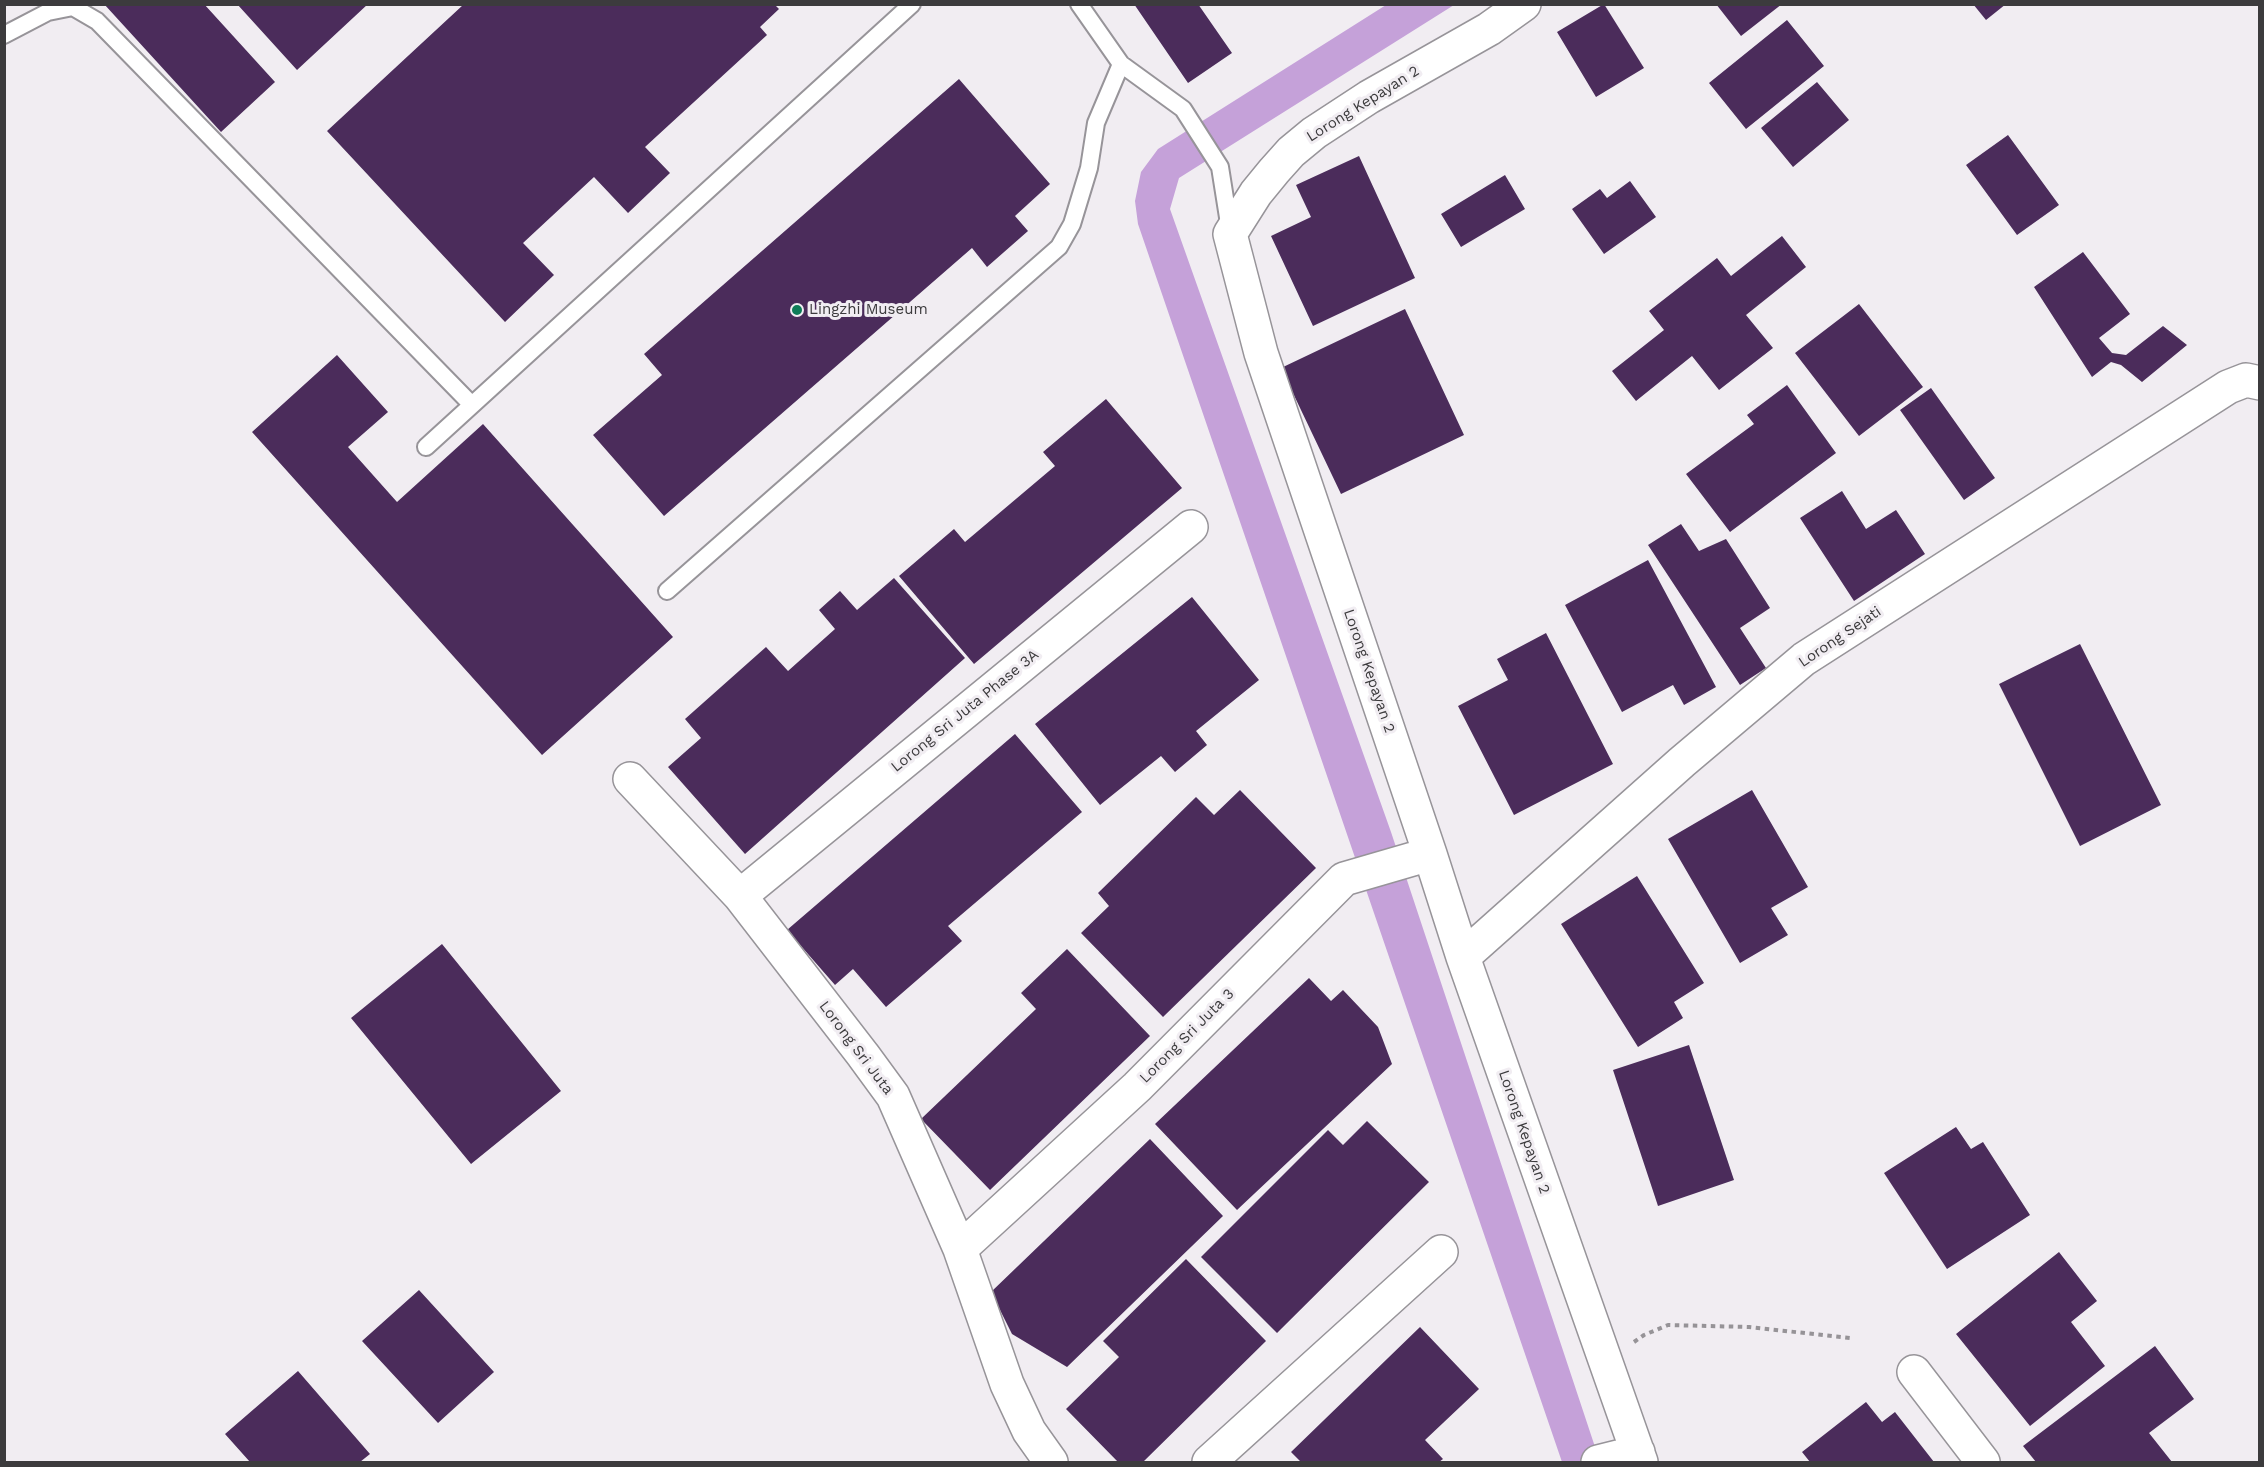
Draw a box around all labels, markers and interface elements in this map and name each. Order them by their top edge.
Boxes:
street label: Lorong Kepayan 2 [1303,62,1423,146]
place label: Lingzhi Museum [809,301,928,319]
marker: Lingzhi Museum [790,303,804,317]
street label: Lorong Sejati [1795,603,1885,671]
street label: Lorong Kepayan 2 [1339,607,1399,735]
street label: Lorong Sri Juta Phase 3A [888,646,1042,776]
street label: Lorong Sri Juta 3 [1136,985,1238,1087]
street label: Lorong Sri Juta [815,998,897,1098]
street label: Lorong Kepayan 2 [1494,1068,1554,1196]

